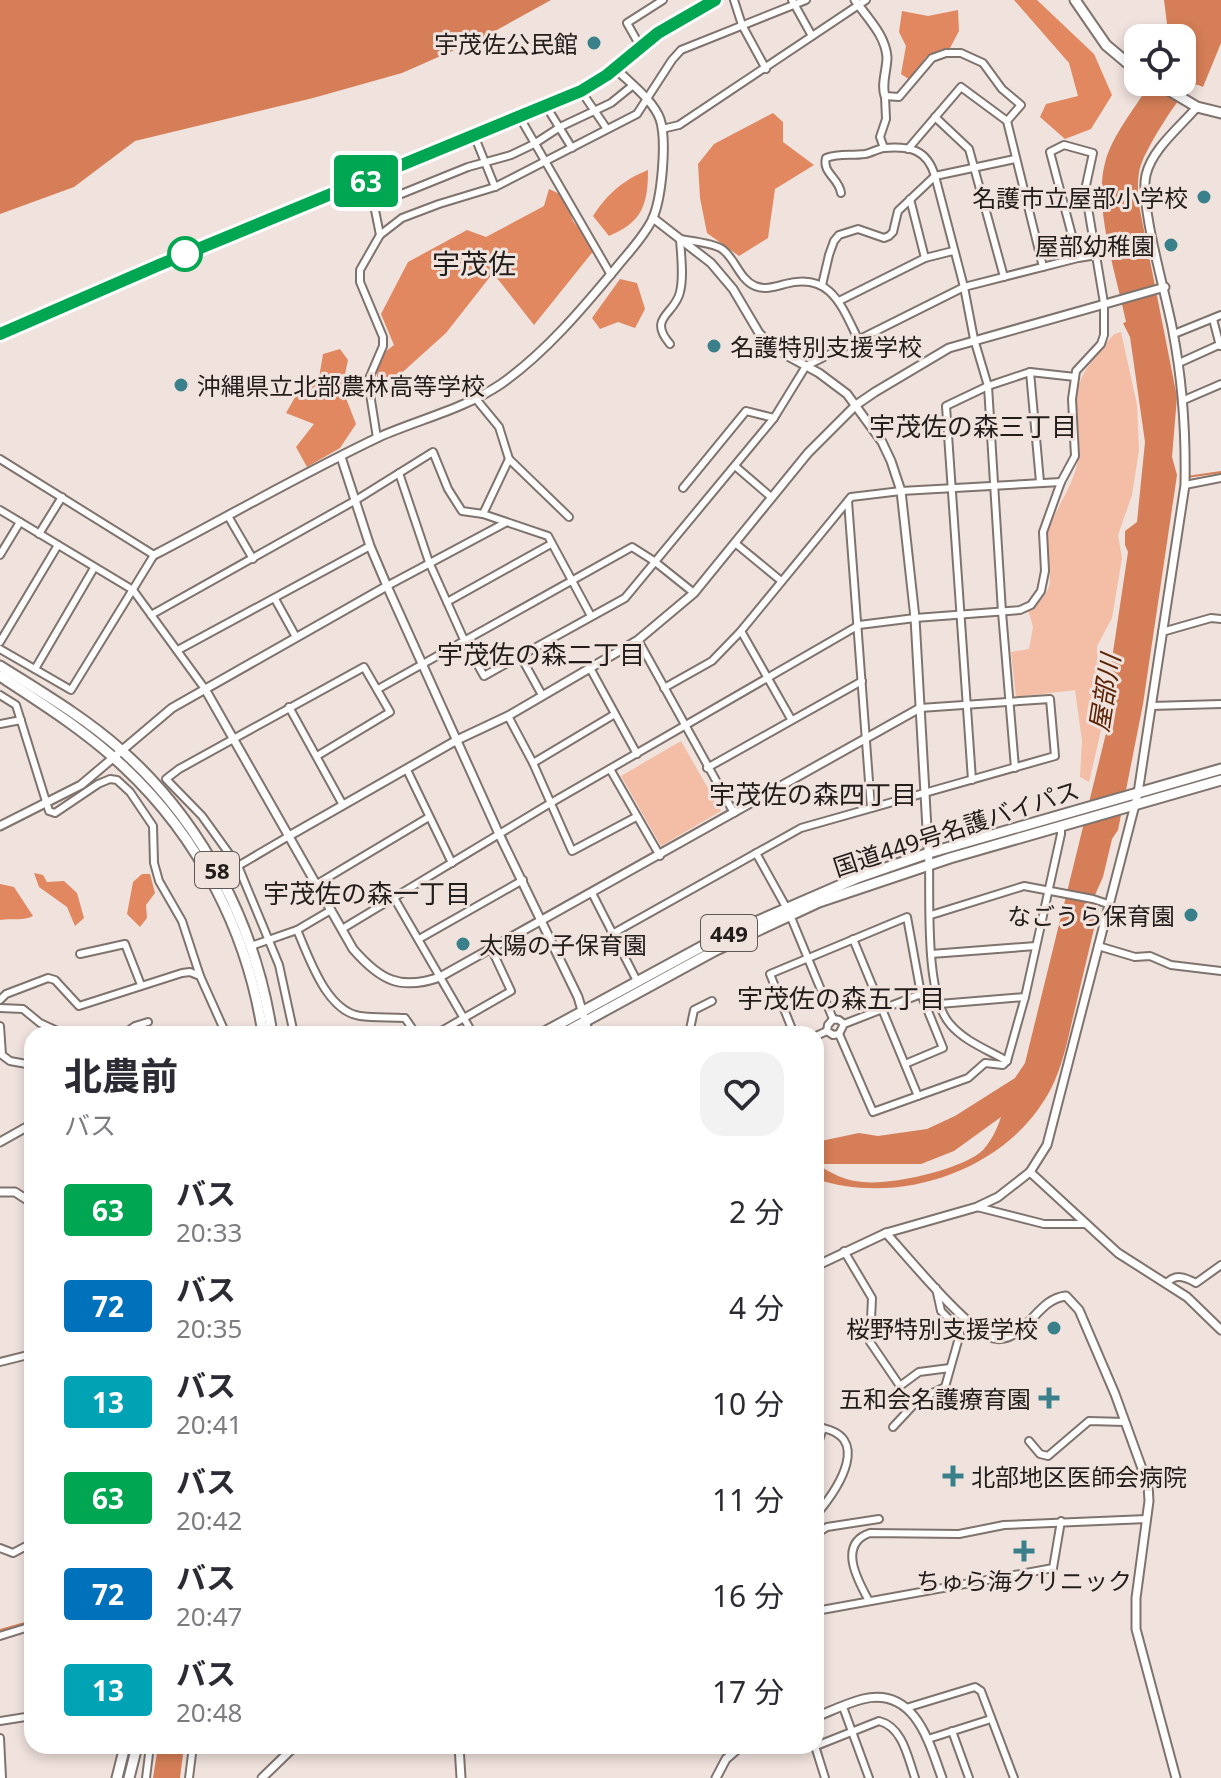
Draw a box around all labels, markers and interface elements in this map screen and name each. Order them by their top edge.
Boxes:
map controls [1124,24,1196,96]
button: locate [1124,24,1196,96]
place label: 宇茂佐公民館 [434,27,578,60]
marker: 宇茂佐公民館 [585,34,603,52]
line badge: 63 [330,155,402,207]
text: 63 [350,162,382,200]
place label: 名護市立屋部小学校 [972,181,1188,214]
marker: 名護市立屋部小学校 [1195,188,1213,206]
place label: 屋部幼稚園 [1035,229,1155,262]
marker: 屋部幼稚園 [1162,236,1180,254]
unlabelled marker [168,237,202,271]
district label: 宇茂佐 [432,244,516,282]
place label: 名護特別支援学校 [730,330,922,363]
marker: 名護特別支援学校 [705,337,723,355]
place label: 沖縄県立北部農林高等学校 [197,369,485,402]
marker: 沖縄県立北部農林高等学校 [172,376,190,394]
district label: 宇茂佐の森三丁目 [869,408,1077,444]
district label: 宇茂佐の森二丁目 [437,636,645,672]
water label: 屋部川 [1080,649,1128,734]
street label: 国道449号名護バイパス [829,773,1083,883]
district label: 宇茂佐の森四丁目 [709,776,917,812]
road number: 58 [195,852,239,888]
district label: 宇茂佐の森一丁目 [263,875,471,911]
place label: なごうら保育園 [1007,899,1175,932]
marker: なごうら保育園 [1182,906,1200,924]
road number: 449 [701,915,757,951]
place label: 太陽の子保育園 [479,928,647,961]
marker: 太陽の子保育園 [454,935,472,953]
district label: 宇茂佐の森五丁目 [737,980,945,1016]
text: 北農前 [64,1049,178,1101]
button: heart [700,1052,784,1136]
text: バス [64,1107,116,1143]
text: バス [176,1173,236,1214]
text: 63 [92,1191,124,1229]
text: 2 分 [729,1191,784,1232]
text: 20:33 [176,1214,242,1250]
text: バス [176,1269,236,1310]
text: 72 [92,1287,124,1325]
text: 4 分 [729,1287,784,1328]
text: 20:35 [176,1310,242,1346]
place label: 桜野特別支援学校 [846,1312,1038,1345]
marker: 桜野特別支援学校 [1045,1319,1063,1337]
text: バス [176,1365,236,1406]
place label: 五和会名護療育園 [839,1382,1031,1415]
text: 13 [92,1383,124,1421]
text: 10 分 [712,1383,784,1424]
marker: 五和会名護療育園 [1038,1387,1060,1409]
text: 20:41 [176,1406,242,1442]
place label: 北部地区医師会病院 [971,1460,1187,1493]
text: バス [176,1461,236,1502]
marker: 北部地区医師会病院 [942,1465,964,1487]
text: 63 [92,1479,124,1517]
text: 11 分 [712,1479,784,1520]
text: 20:42 [176,1502,242,1538]
marker: ちゅら海クリニック [1013,1540,1035,1562]
text: バス [176,1557,236,1598]
place label: ちゅら海クリニック [916,1564,1132,1597]
text: 72 [92,1575,124,1613]
text: 16 分 [712,1575,784,1616]
text: 20:47 [176,1598,242,1634]
text: バス [176,1653,236,1694]
text: 13 [92,1671,124,1709]
text: 17 分 [712,1671,784,1712]
text: 20:48 [176,1694,242,1730]

